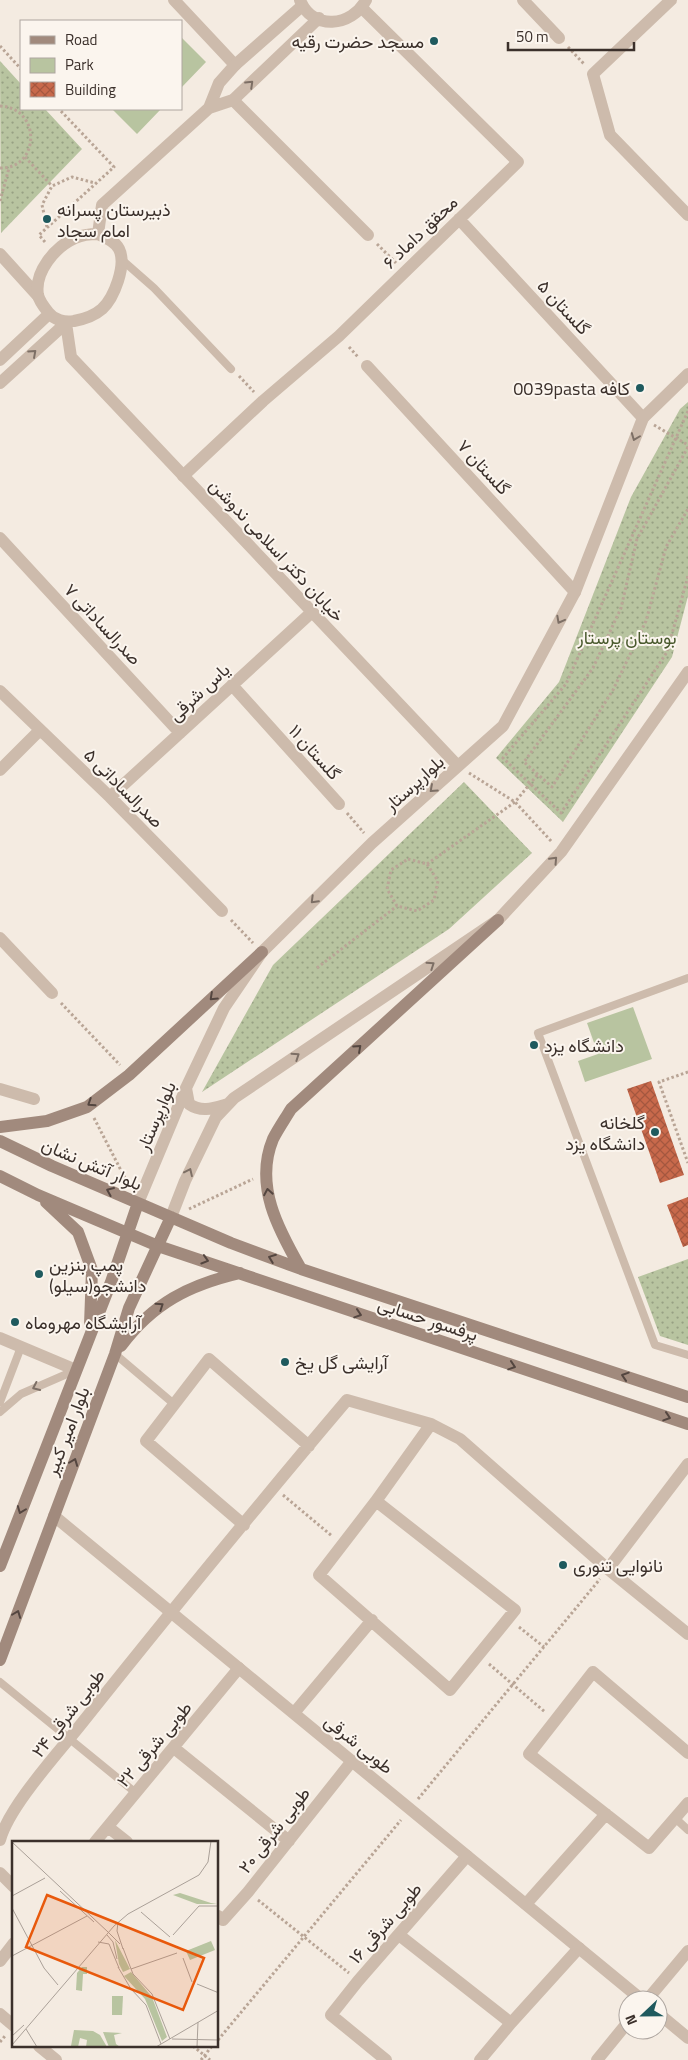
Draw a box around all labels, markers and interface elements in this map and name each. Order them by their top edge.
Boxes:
legend [20,20,182,110]
scale bar [508,20,634,52]
text: 50 m [516,25,549,48]
text: Road [65,28,97,51]
place label: مسجد حضرت رقیه [292,28,424,55]
marker: مسجد حضرت رقیه [428,35,440,47]
text: Park [65,53,94,76]
text: Building [65,78,116,101]
one-way arrow [244,81,253,90]
street label: محقق داماد ۶ [376,189,464,275]
place label: ذبیرستان پسرانه امام سجاد [57,196,171,244]
marker: ذبیرستان پسرانه امام سجاد [41,213,53,225]
street label: گلستان ۵ [531,273,597,341]
one-way arrow [28,350,37,359]
place label: 0039pasta کافه [513,375,630,402]
marker: 0039pasta کافه [634,382,646,394]
street label: گلستان ۷ [451,433,517,501]
one-way arrow [631,433,641,441]
street label: خيابان دکتر اسلامی ندوشن [203,472,351,628]
street label: صدرالساداتی ۷ [58,577,148,671]
one-way arrow [556,615,566,624]
park label: بوستان پرستار [577,624,676,651]
street label: یاس شرقی [162,656,236,728]
street label: گلستان ۱۱ [283,718,347,786]
street label: صدرالساداتی ۵ [78,742,170,834]
street label: بلوارپرستار [377,749,450,818]
one-way arrow [429,783,438,792]
one-way arrow [548,856,557,865]
one-way arrow [311,895,320,904]
one-way arrow [425,962,435,971]
one-way arrow [210,991,219,1000]
place label: دانشگاه یزد [544,1032,624,1059]
marker: دانشگاه یزد [528,1039,540,1051]
one-way arrow [353,1045,362,1054]
one-way arrow [291,1053,300,1062]
street label: بلوارپرستار [129,1077,183,1156]
one-way arrow [87,1097,96,1107]
place label: گلخانه دانشگاه یزد [565,1109,645,1157]
marker: گلخانه دانشگاه یزد [649,1126,661,1138]
street label: بلوار آتش نشان [37,1131,147,1197]
one-way arrow [183,1168,193,1177]
one-way arrow [106,1186,115,1197]
one-way arrow [264,1188,274,1196]
place label: پمپ بنزین دانشجو(سیلو) [49,1251,146,1299]
one-way arrow [268,1254,277,1264]
one-way arrow [200,1255,209,1265]
marker: پمپ بنزین دانشجو(سیلو) [33,1268,45,1280]
street label: پرفسور حسابی [374,1290,482,1348]
one-way arrow [154,1303,164,1312]
place label: آرایشگاه مهروماه [25,1309,143,1336]
one-way arrow [354,1309,362,1319]
marker: آرایشگاه مهروماه [9,1316,21,1328]
place label: آرایشی گل یخ [295,1349,390,1376]
marker: آرایشی گل یخ [279,1356,291,1368]
one-way arrow [508,1360,516,1370]
one-way arrow [621,1372,630,1382]
one-way arrow [32,1381,41,1392]
street label: بلوار امیر کبیر [37,1383,96,1480]
one-way arrow [662,1411,670,1421]
one-way arrow [68,1458,78,1467]
one-way arrow [17,1505,27,1513]
place label: نانوایی تنوری [573,1552,663,1579]
marker: نانوایی تنوری [557,1559,569,1571]
one-way arrow [11,1610,21,1619]
street label: طوبی شرقی ۲۴ [25,1663,111,1763]
street label: طوبی شرقی ۲۲ [110,1695,198,1793]
street label: طوبی شرقی [319,1708,399,1780]
street label: طوبی شرقی ۲۰ [232,1781,316,1879]
inset map [12,1841,219,2048]
street label: طوبی شرقی ۱۶ [342,1876,428,1970]
north arrow [618,1990,668,2040]
text: N [619,2012,642,2028]

